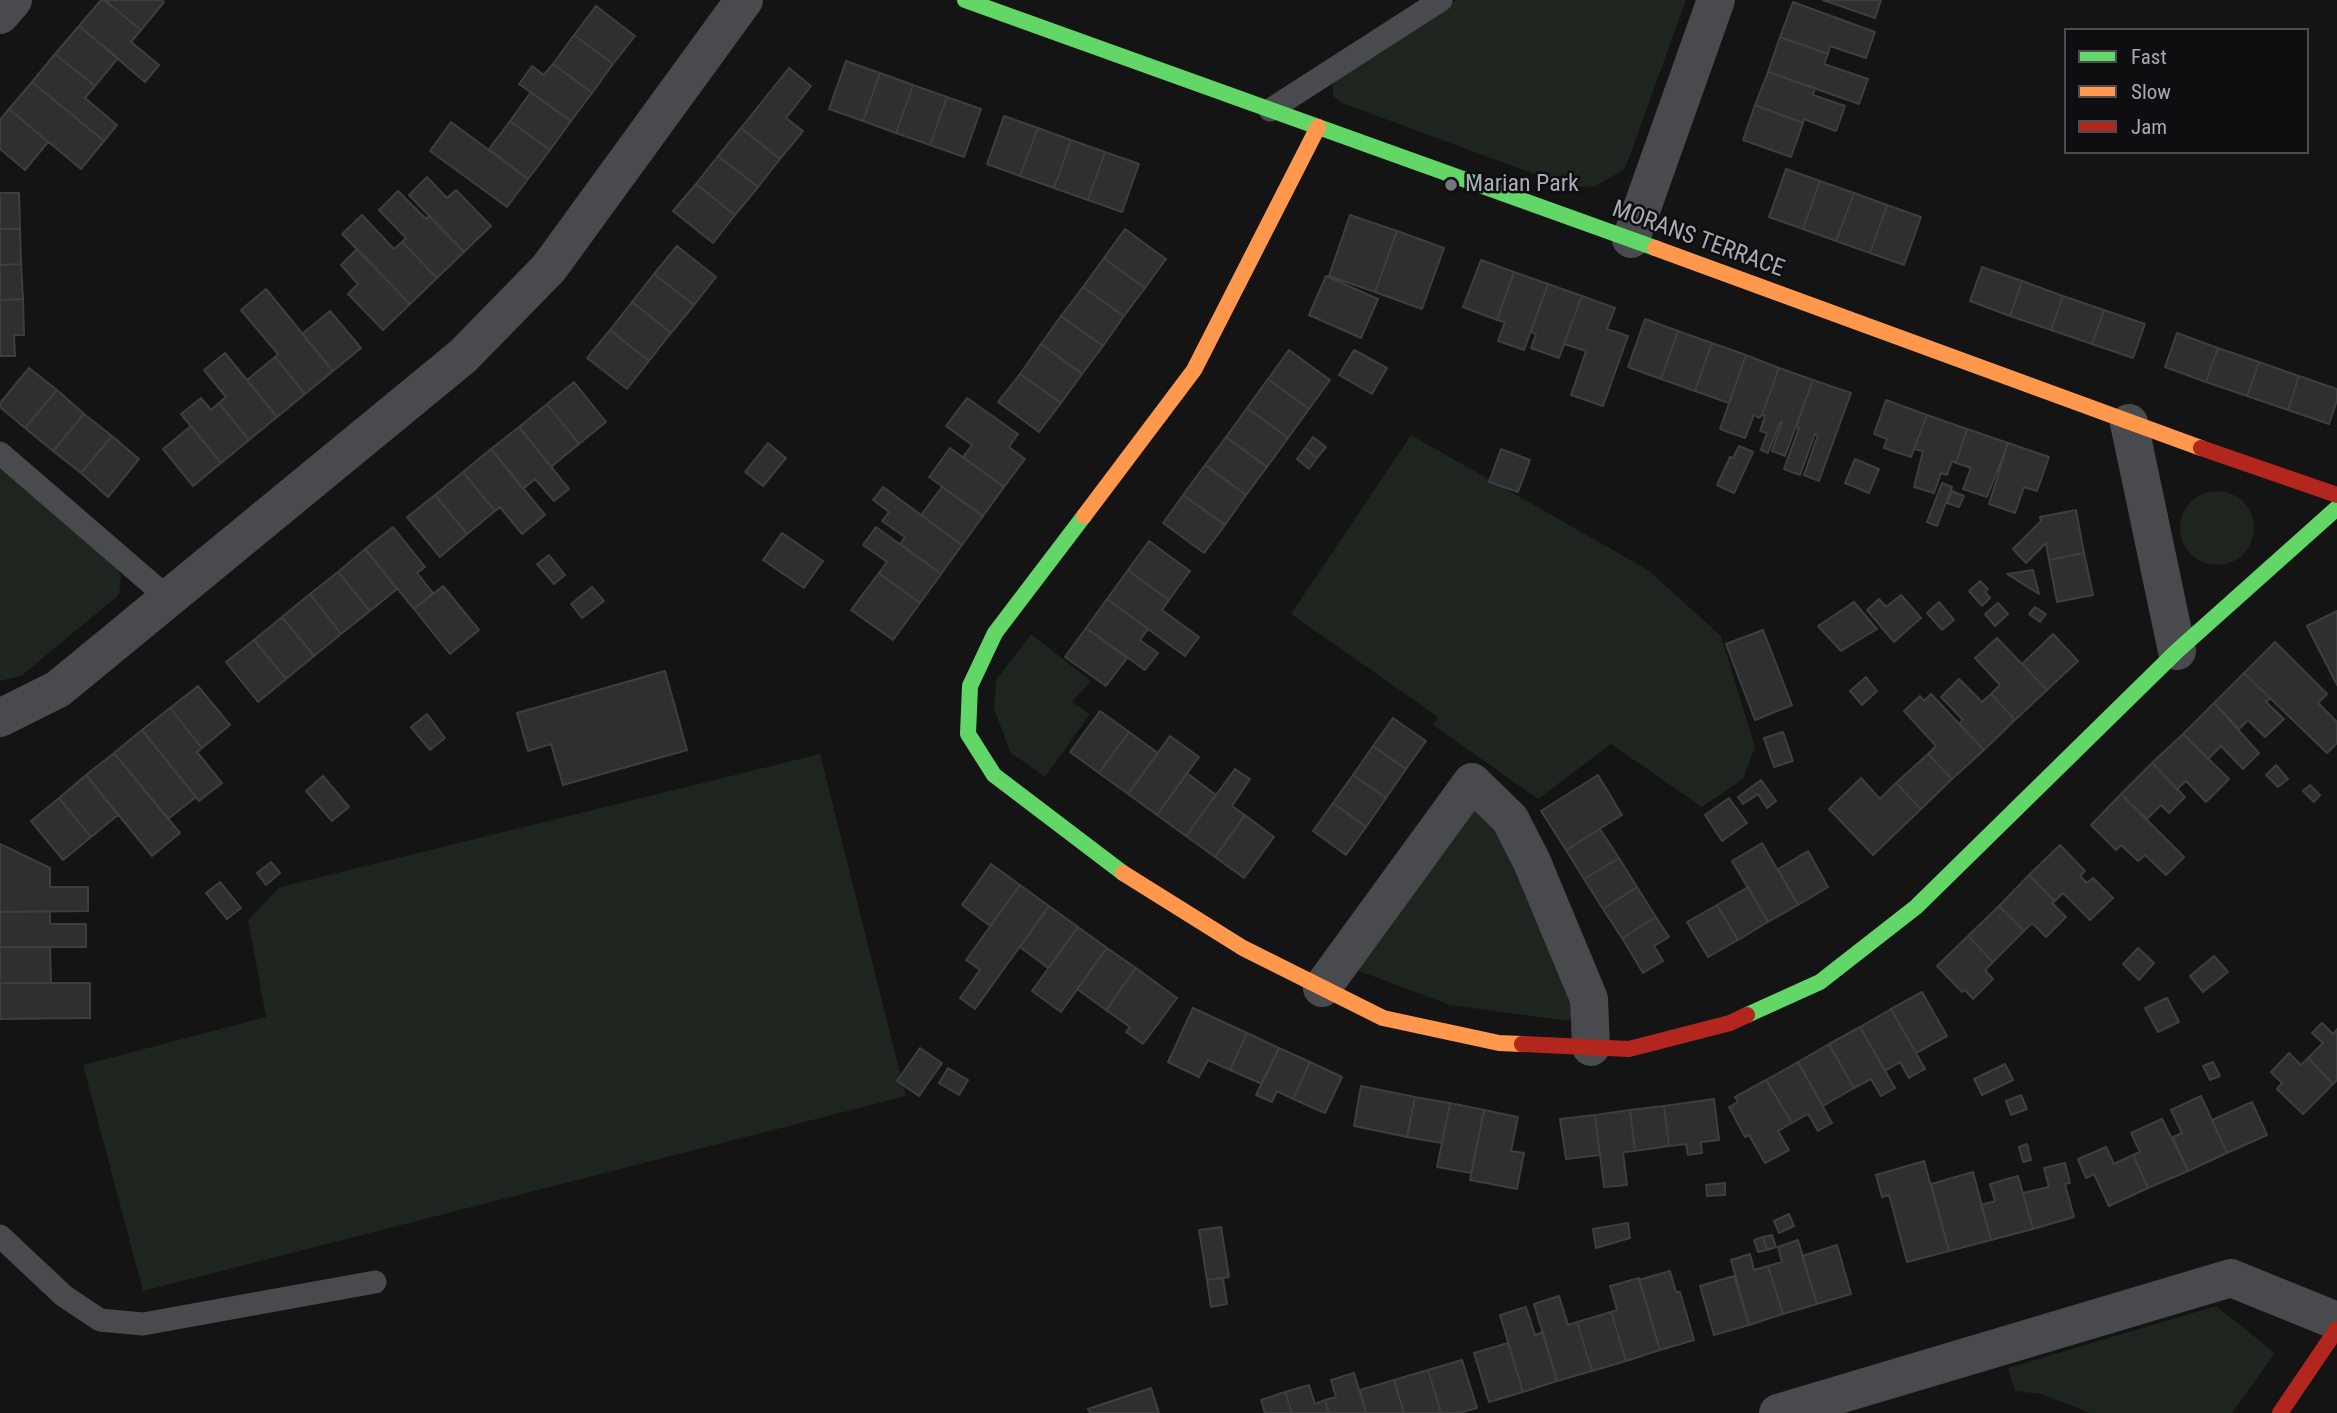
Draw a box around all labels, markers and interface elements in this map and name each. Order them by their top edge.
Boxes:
legend [2064,28,2309,154]
text: Fast [2131,45,2167,69]
text: Slow [2131,80,2171,104]
text: Jam [2131,115,2167,139]
place label: Marian Park [1465,171,1579,199]
marker: Marian Park [1443,177,1459,193]
street label: MORANS TERRACE [1608,195,1788,285]

